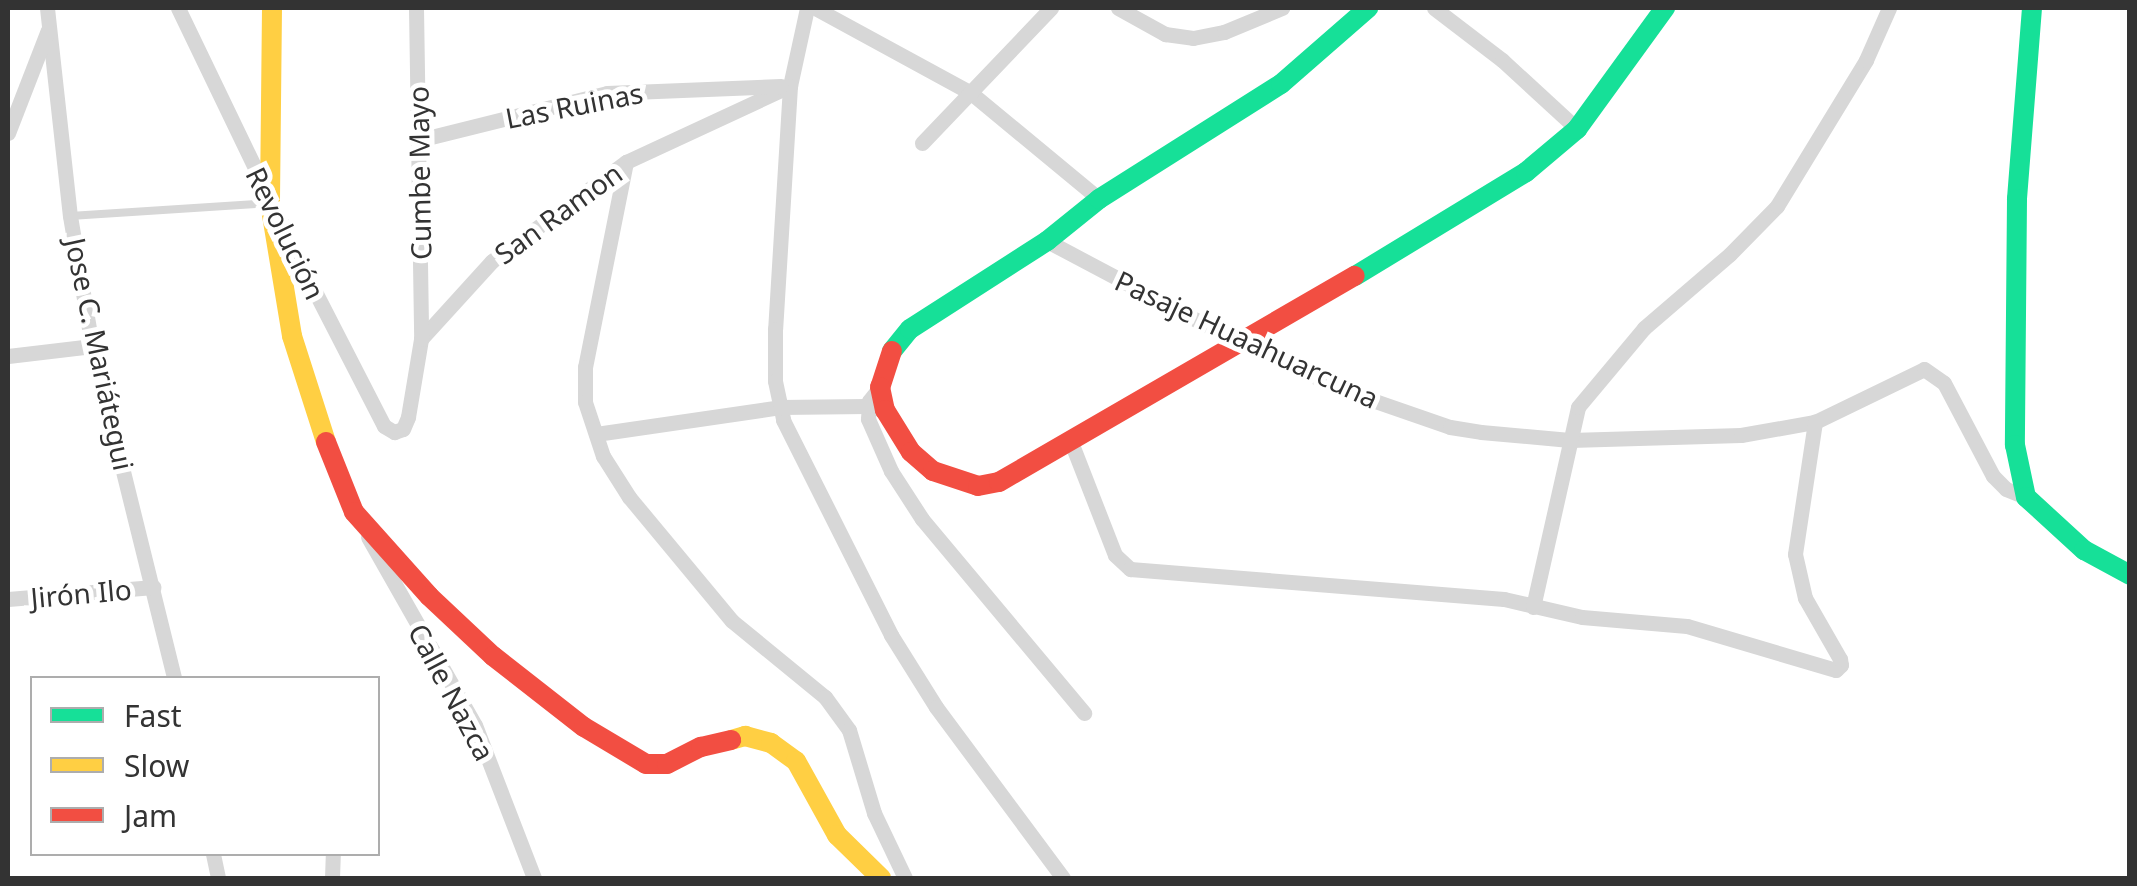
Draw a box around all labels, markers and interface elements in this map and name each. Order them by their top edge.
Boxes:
street label: Las Ruinas [502,75,646,135]
street label: Cumbe Mayo [401,86,437,260]
street label: San Ramon [488,156,628,270]
street label: Revolución [240,161,332,305]
street label: Jose C. Mariátegui [59,235,141,473]
street label: Pasaje Huaahuarcuna [1110,263,1384,415]
street label: Jirón Ilo [29,572,133,614]
street label: Calle Nazca [402,618,502,766]
legend [30,676,380,856]
text: Fast [124,695,182,736]
text: Slow [124,745,189,786]
text: Jam [124,795,177,836]

